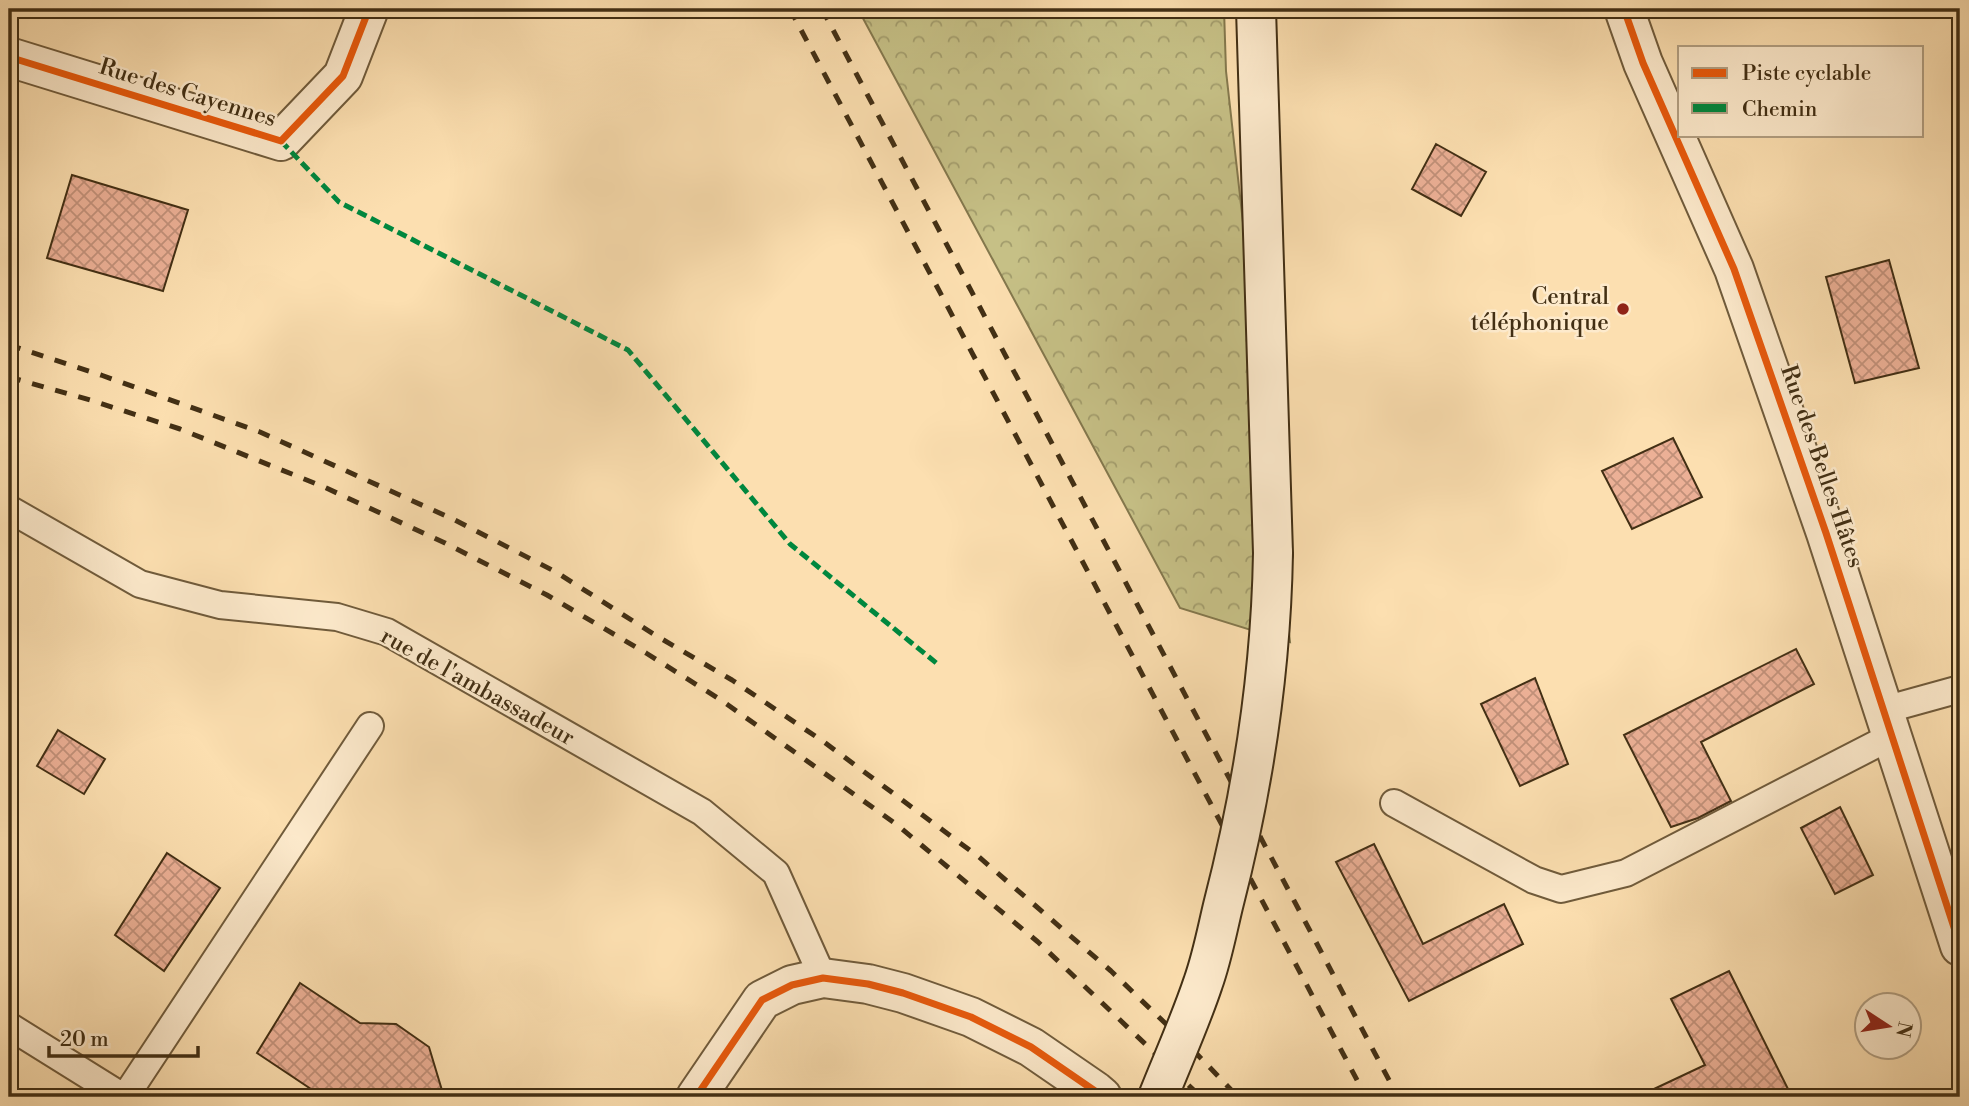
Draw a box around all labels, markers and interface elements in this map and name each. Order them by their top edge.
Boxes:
legend [1678,46,1924,136]
street label: Rue des Cayennes [96,53,280,133]
text: Piste cyclable [1742,61,1871,87]
text: Chemin [1742,97,1818,123]
place label: Central téléphonique [1471,283,1609,337]
marker: Central téléphonique [1615,301,1631,317]
street label: Rue des Belles Hâtes [1774,361,1870,571]
street label: rue de l'ambassadeur [376,622,579,752]
north arrow [1854,990,1924,1060]
scale bar [49,1015,198,1059]
text: N [1890,1019,1917,1039]
text: 20 m [60,1027,109,1053]

